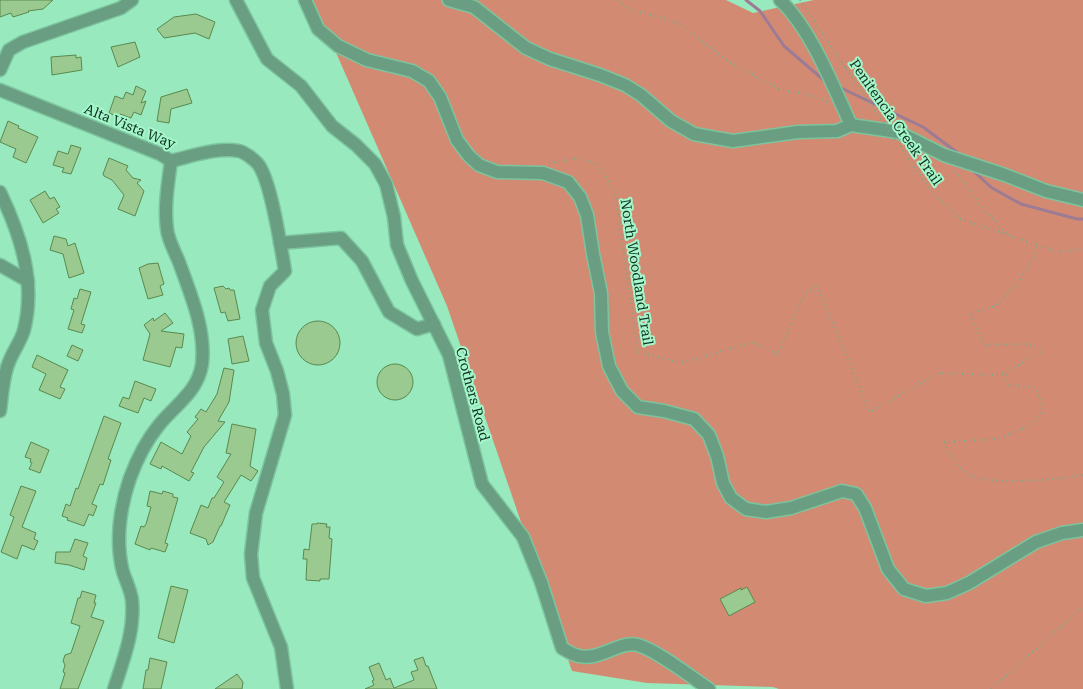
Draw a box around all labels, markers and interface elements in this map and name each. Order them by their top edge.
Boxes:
street label: Penitencia Creek Trail [846,56,946,188]
street label: Alta Vista Way [82,100,179,152]
street label: North Woodland Trail [618,198,657,347]
street label: Crothers Road [453,345,493,443]

